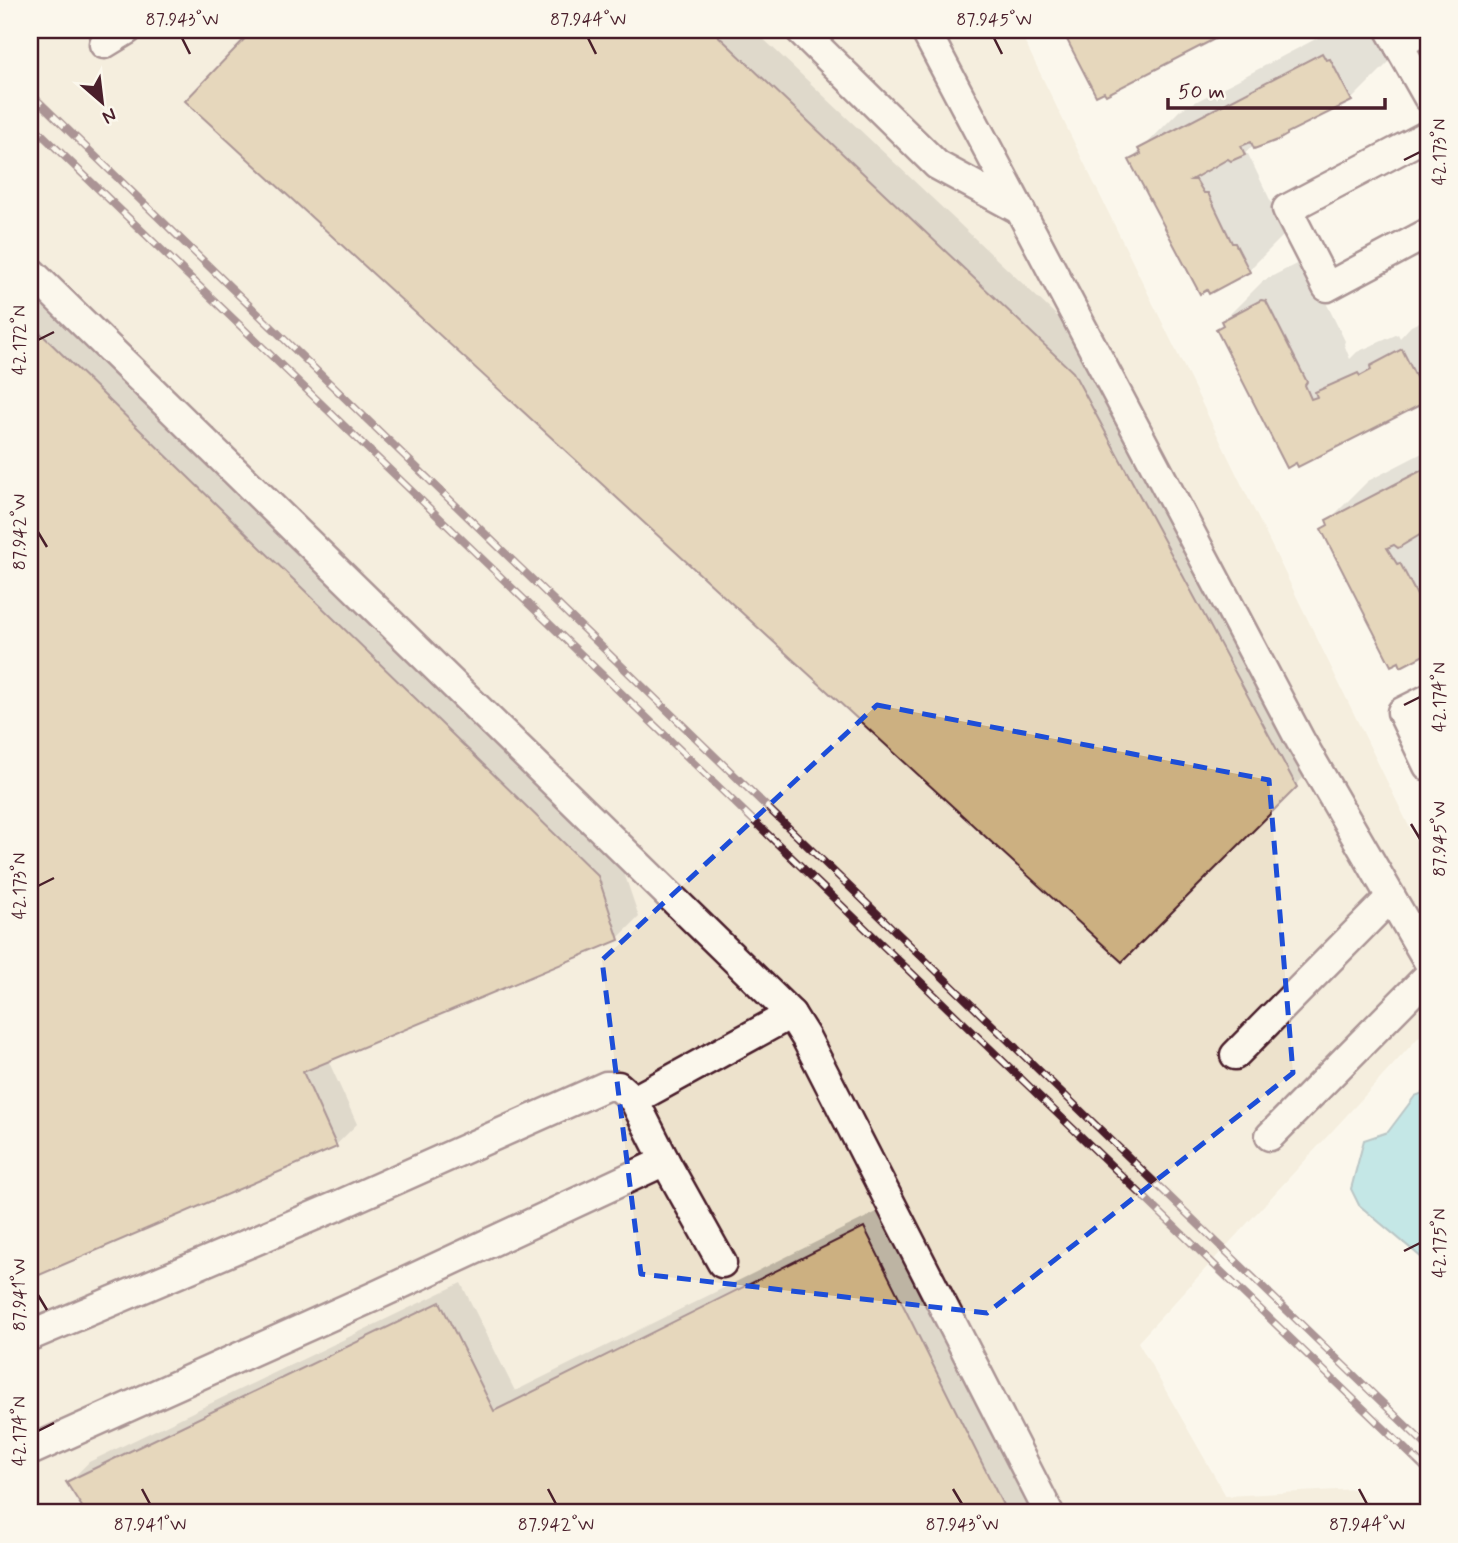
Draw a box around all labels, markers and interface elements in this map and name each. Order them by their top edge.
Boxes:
text: 87.943°W [146,8,218,32]
text: 87.944°W [550,8,626,32]
text: 87.945°W [956,8,1032,32]
north arrow [66,66,136,136]
scale bar [1168,66,1384,110]
text: 50 m [1178,78,1225,106]
text: N [98,102,121,130]
text: 42.173°N [1428,119,1452,185]
text: 42.172°N [8,305,32,375]
text: 87.942°W [8,494,32,570]
text: 42.174°N [1428,662,1452,732]
text: 87.945°W [1428,801,1452,877]
text: 42.173°N [8,853,32,919]
text: 42.175°N [1428,1208,1452,1278]
text: 87.941°W [8,1259,32,1331]
text: 42.174°N [8,1396,32,1466]
text: 87.941°W [114,1513,186,1537]
text: 87.942°W [518,1513,594,1537]
text: 87.943°W [926,1513,998,1537]
text: 87.944°W [1329,1513,1405,1537]

